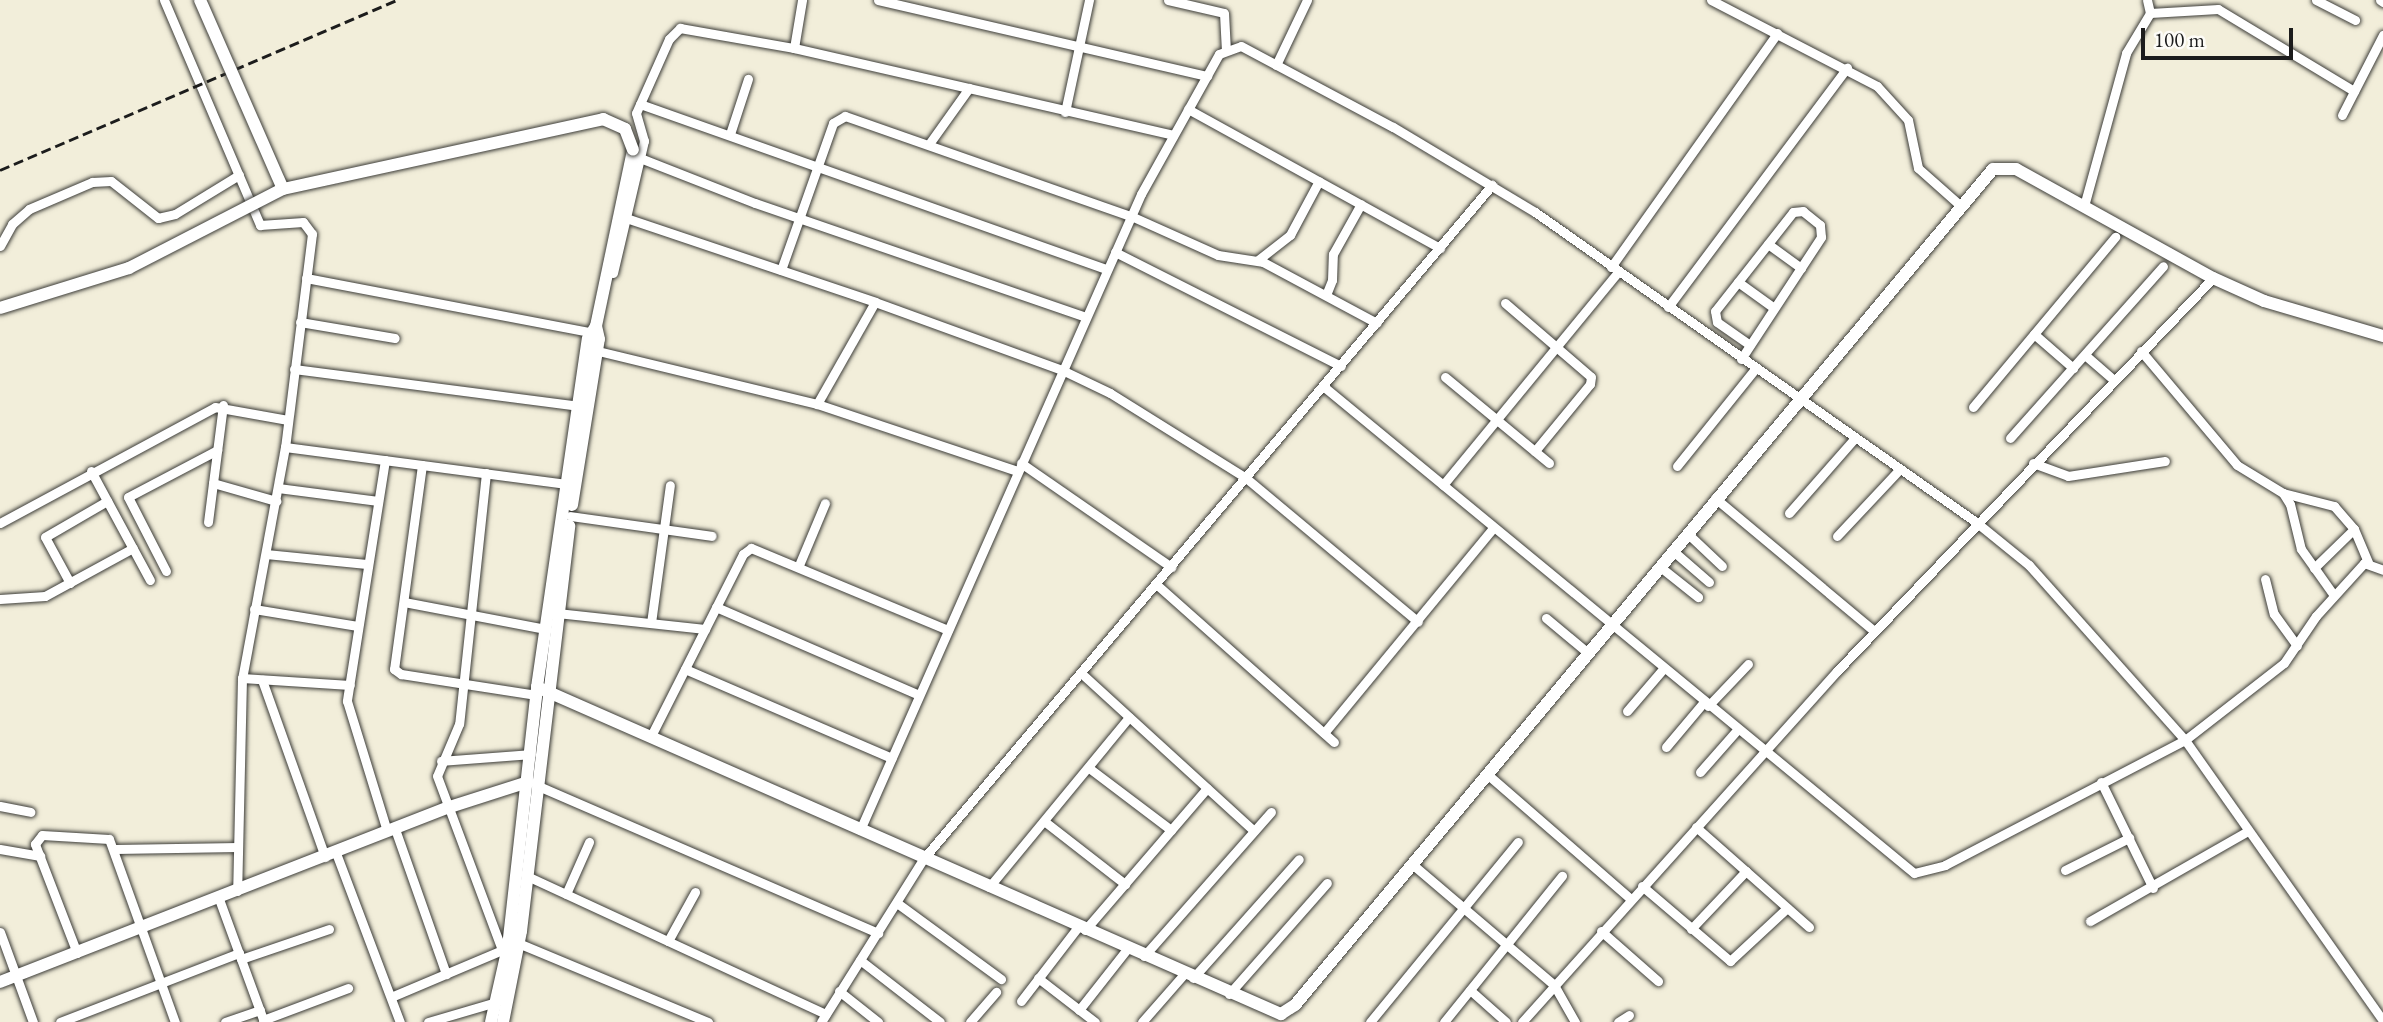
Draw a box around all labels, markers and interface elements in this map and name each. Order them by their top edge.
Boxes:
scale bar [2145,14,2297,58]
text: 100 m [2154,26,2205,53]

